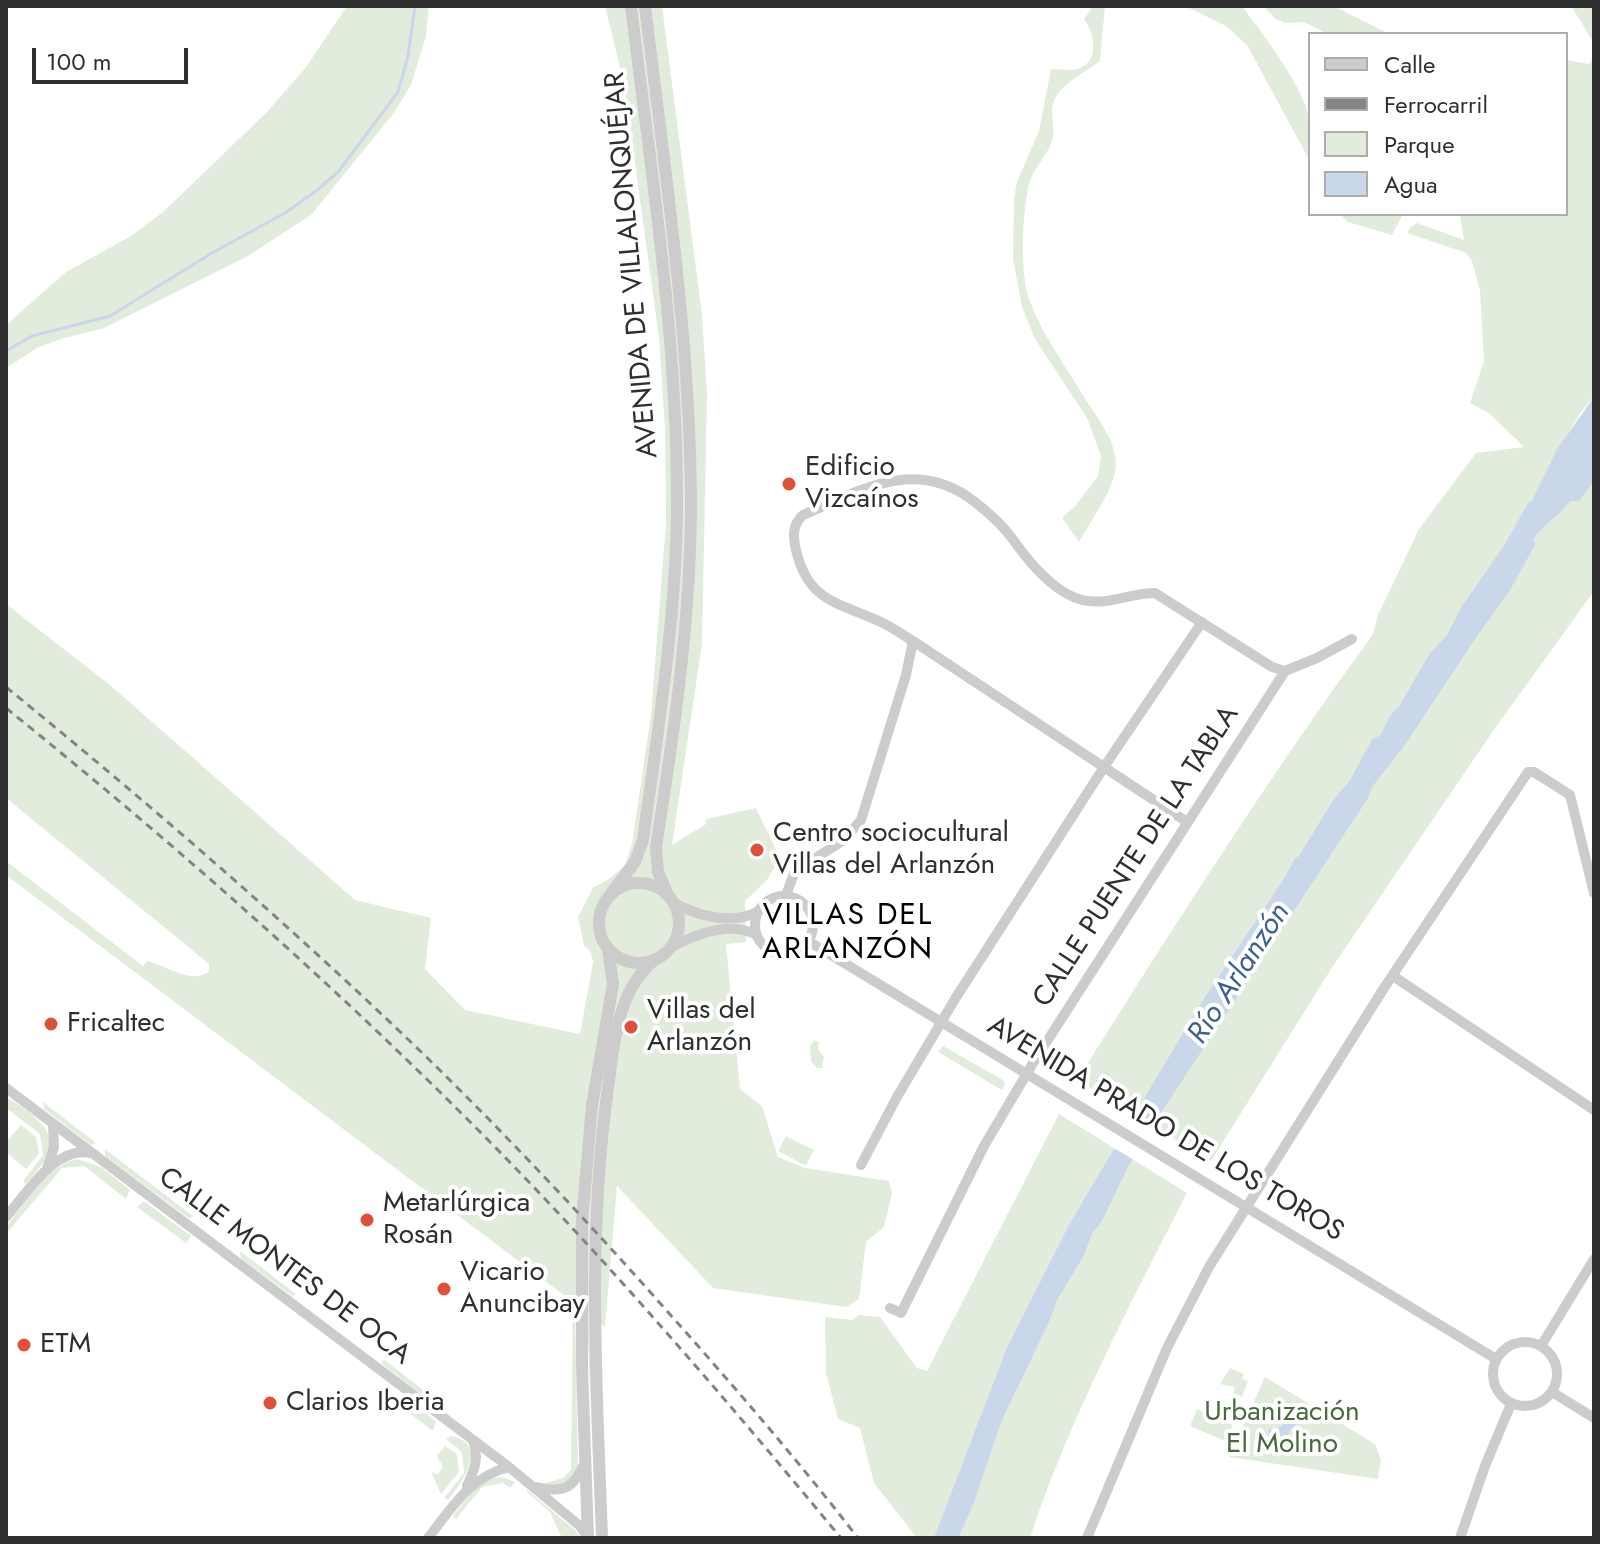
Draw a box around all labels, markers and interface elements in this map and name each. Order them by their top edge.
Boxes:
scale bar [36,32,192,82]
legend [1308,32,1568,216]
text: 100 m [46,44,112,79]
text: Calle [1384,47,1435,82]
street label: AVENIDA DE VILLALONQUÉJAR [599,71,667,459]
text: Ferrocarril [1384,87,1488,122]
text: Parque [1384,127,1455,162]
text: Agua [1384,167,1438,202]
place label: Edificio Vizcaínos [805,451,919,517]
marker: Edificio Vizcaínos [780,475,798,493]
street label: CALLE PUENTE DE LA TABLA [1027,700,1247,1014]
place label: Centro sociocultural Villas del Arlanzón [773,817,1009,883]
marker: Centro sociocultural Villas del Arlanzón [748,841,766,859]
water label: Río Arlanzón [1181,897,1299,1051]
district label: VILLAS DEL ARLANZÓN [762,899,934,970]
place label: Villas del Arlanzón [647,994,756,1060]
place label: Fricaltec [67,1007,165,1041]
street label: AVENIDA PRADO DE LOS TOROS [981,1010,1349,1250]
marker: Fricaltec [42,1015,60,1033]
marker: Villas del Arlanzón [622,1018,640,1036]
street label: CALLE MONTES DE OCA [151,1161,417,1373]
place label: Metarlúrgica Rosán [383,1187,530,1253]
marker: Metarlúrgica Rosán [358,1211,376,1229]
place label: Vicario Anuncibay [460,1256,585,1322]
marker: Vicario Anuncibay [435,1280,453,1298]
place label: ETM [40,1328,91,1362]
marker: ETM [15,1336,33,1354]
place label: Clarios Iberia [286,1386,445,1420]
marker: Clarios Iberia [261,1394,279,1412]
park label: Urbanización El Molino [1204,1396,1360,1462]

